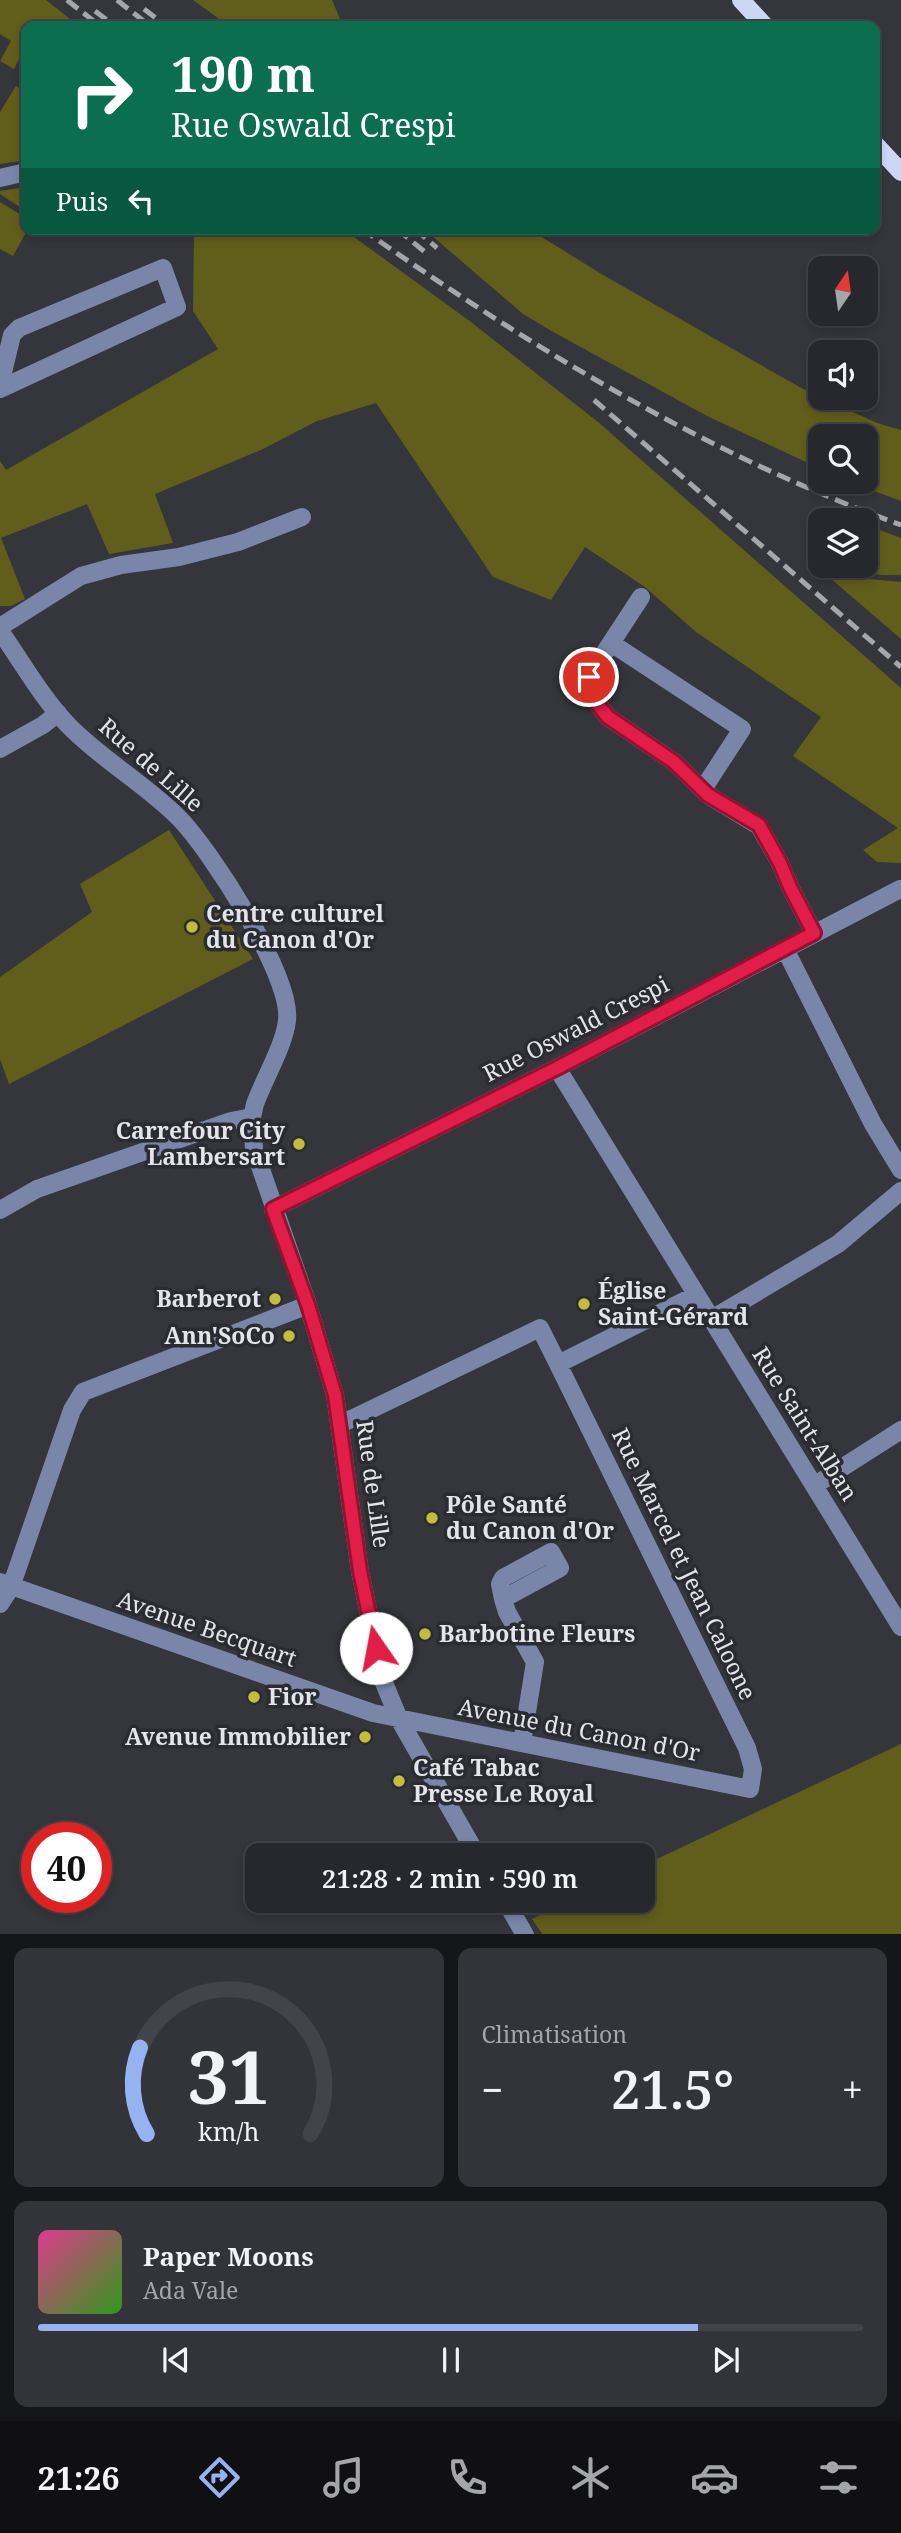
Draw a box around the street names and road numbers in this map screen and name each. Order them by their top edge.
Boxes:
street label: Rue de Lille [93,710,211,819]
street label: Rue Oswald Crespi [477,967,674,1089]
street label: Rue Saint-Alban [746,1340,866,1507]
street label: Rue de Lille [349,1418,399,1550]
street label: Rue Marcel et Jean Caloone [605,1422,765,1705]
street label: Avenue Becquart [113,1582,301,1674]
street label: Avenue du Canon d'Or [455,1690,703,1768]

